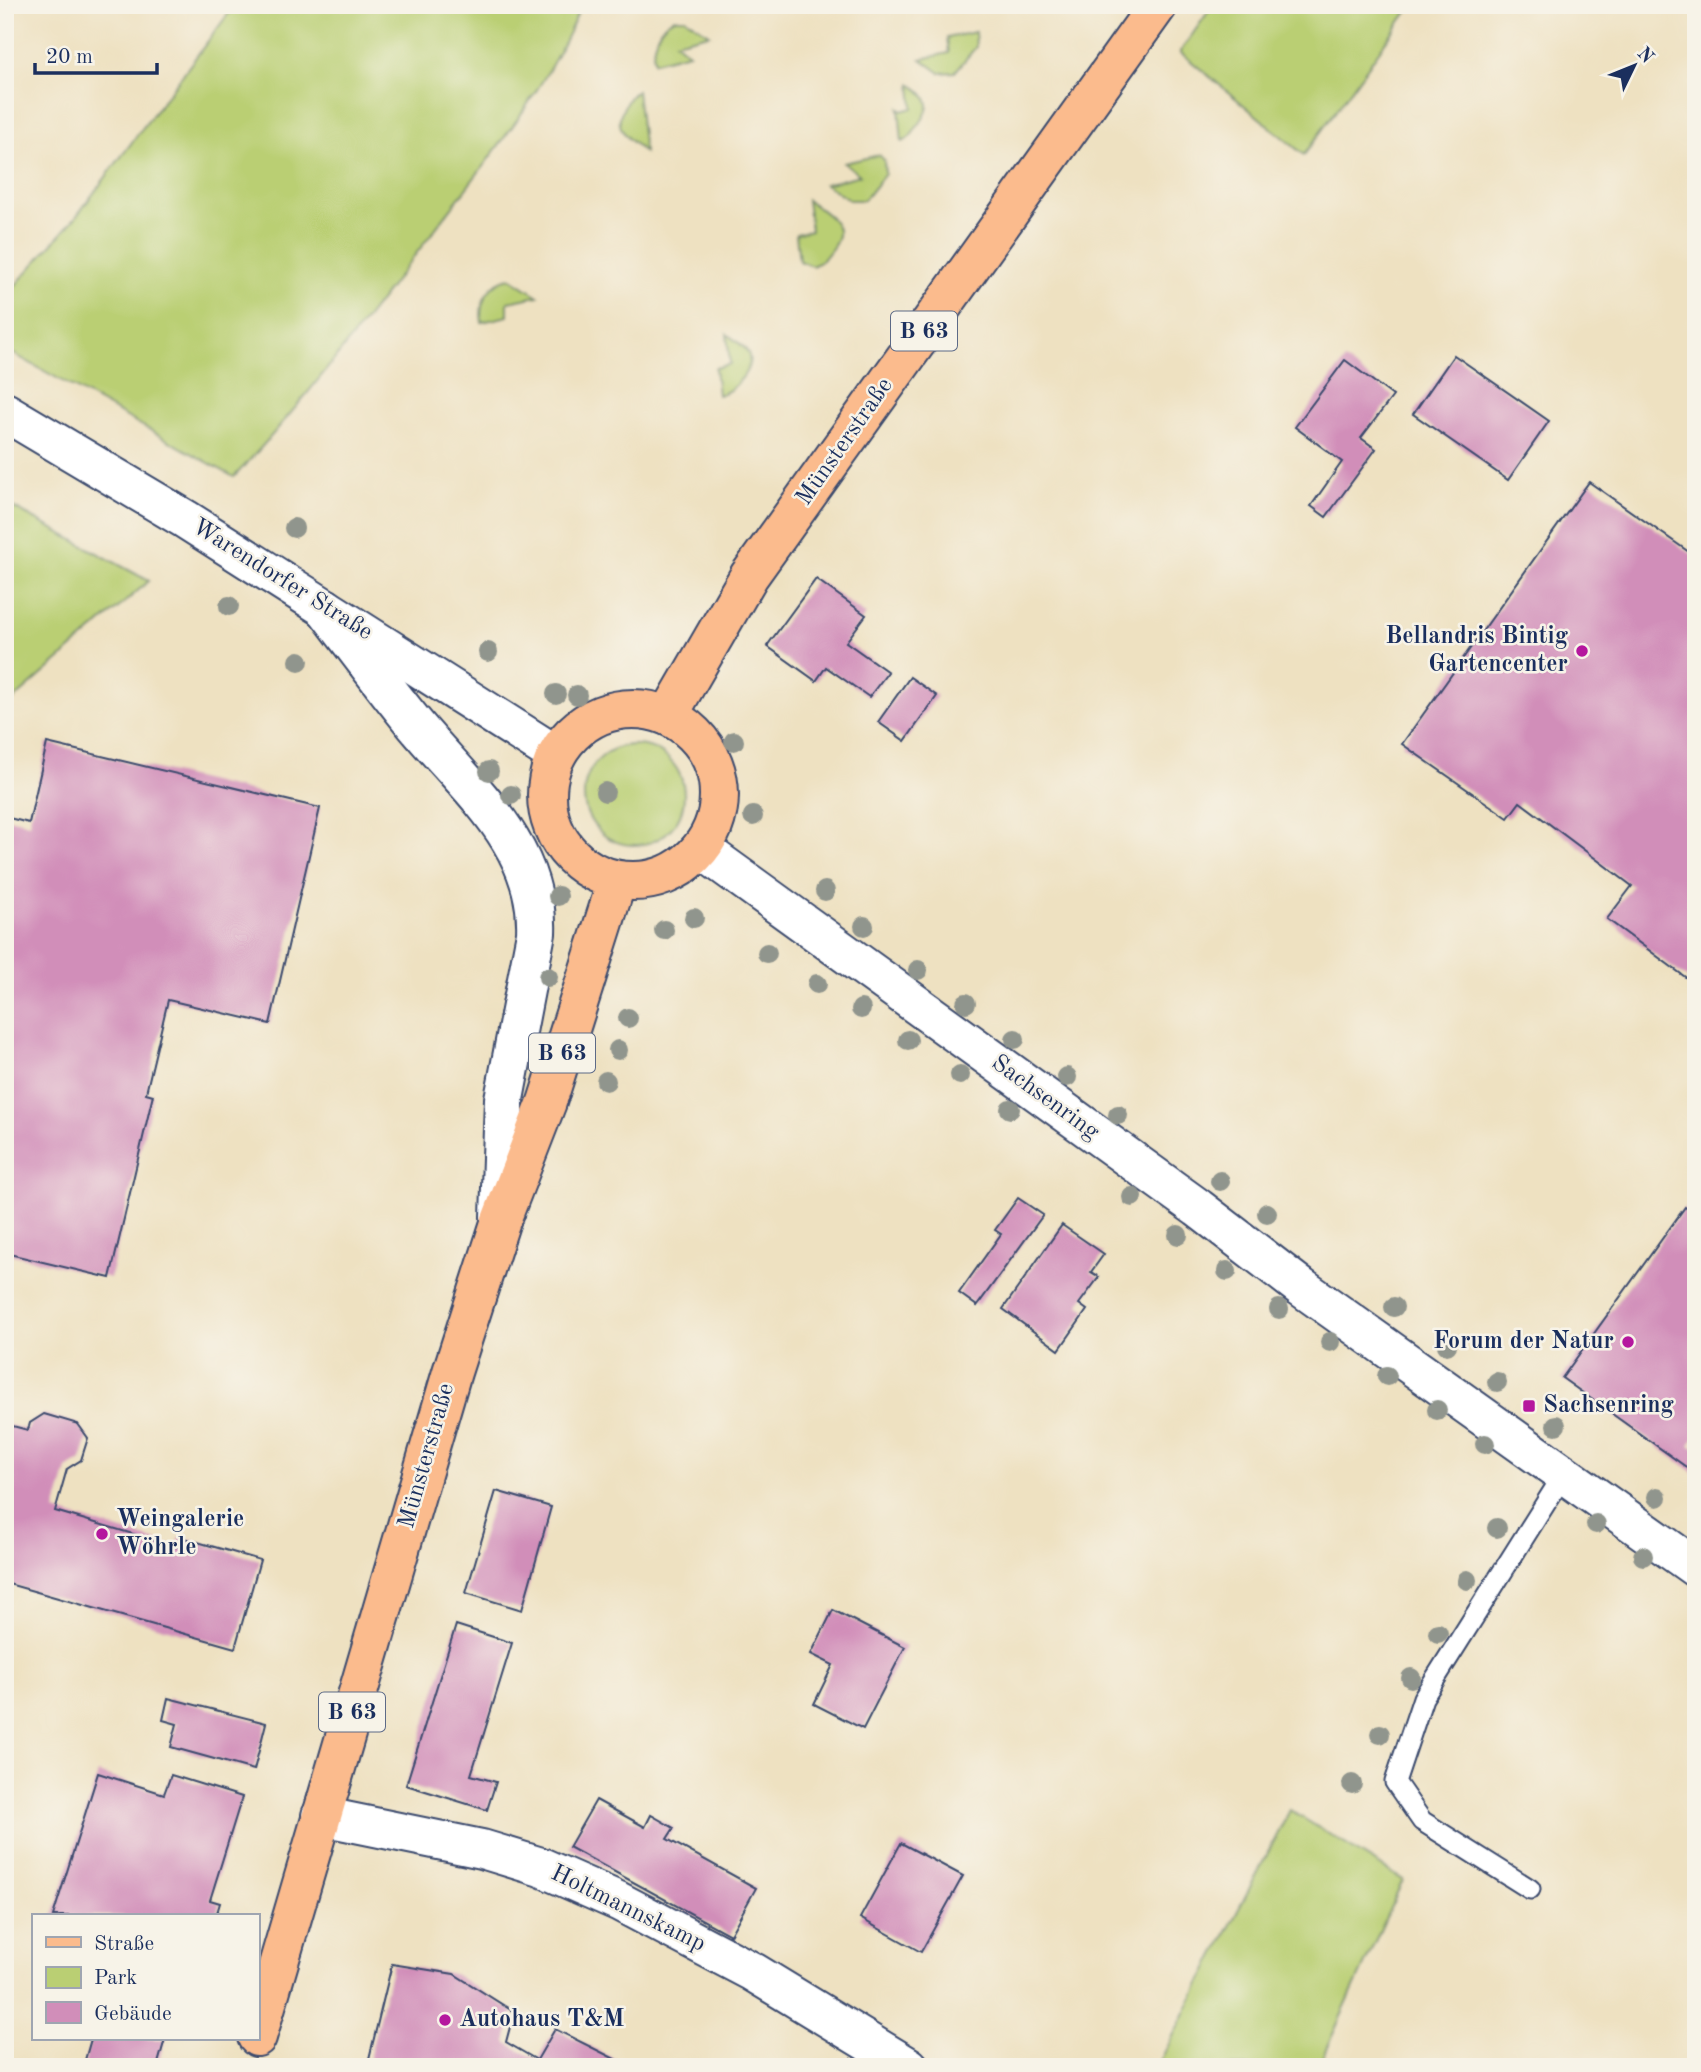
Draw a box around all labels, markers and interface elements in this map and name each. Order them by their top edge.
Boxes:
scale bar [35,32,158,76]
north arrow [1600,32,1670,102]
text: N [1633,44,1657,68]
text: 20 m [46,47,93,68]
road number: B 63 [891,312,957,350]
street label: Münsterstraße [792,374,898,510]
street label: Warendorfer Straße [188,515,376,645]
place label: Bellandris Bintig Gartencenter [1385,625,1569,677]
marker: Bellandris Bintig Gartencenter [1574,643,1590,659]
road number: B 63 [529,1034,595,1072]
street label: Sachsenring [987,1051,1103,1145]
place label: Forum der Natur [1433,1330,1614,1354]
marker: Forum der Natur [1620,1334,1636,1350]
street label: Münsterstraße [395,1381,459,1531]
place label: Sachsenring [1543,1394,1675,1418]
marker: Sachsenring [1521,1398,1537,1414]
place label: Weingalerie Wöhrle [116,1508,244,1560]
marker: Weingalerie Wöhrle [94,1526,110,1542]
road number: B 63 [319,1693,385,1732]
street label: Holtmannskamp [547,1861,709,1957]
legend [32,1914,259,2040]
text: Straße [94,1934,154,1955]
text: Park [94,1968,137,1989]
text: Gebäude [94,2004,172,2025]
place label: Autohaus T&M [459,2008,624,2032]
marker: Autohaus T&M [437,2012,453,2028]

